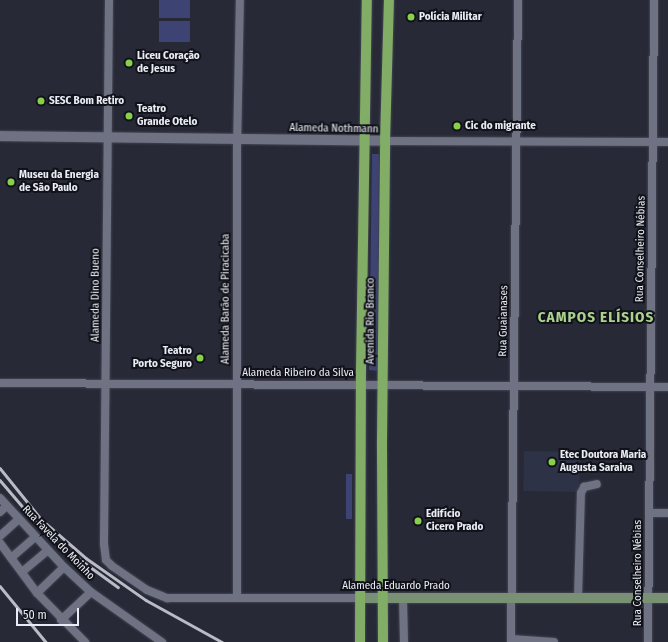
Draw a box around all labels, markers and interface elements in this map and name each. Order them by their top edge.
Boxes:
place label: Polícia Militar [419,10,482,24]
marker: Polícia Militar [406,12,416,22]
place label: Liceu Coração de Jesus [137,50,200,76]
marker: Liceu Coração de Jesus [124,58,134,68]
place label: SESC Bom Retiro [49,94,124,108]
marker: SESC Bom Retiro [36,96,46,106]
place label: Teatro Grande Otelo [137,103,197,129]
marker: Teatro Grande Otelo [124,111,134,121]
place label: Cic do migrante [465,119,536,133]
marker: Cic do migrante [452,121,462,131]
street label: Alameda Nothmann [289,122,379,136]
place label: Museu da Energia de São Paulo [19,169,99,195]
marker: Museu da Energia de São Paulo [6,177,16,187]
street label: Rua Conselheiro Nébias [633,196,649,302]
street label: Alameda Barão de Piracicaba [219,234,233,364]
street label: Alameda Dino Bueno [89,248,103,342]
street label: Avenida Rio Branco [364,278,378,364]
street label: Rua Guaianases [497,285,511,357]
district label: CAMPOS ELÍSIOS [538,309,654,327]
place label: Teatro Porto Seguro [133,345,192,371]
marker: Teatro Porto Seguro [195,353,205,363]
street label: Alameda Ribeiro da Silva [242,366,354,380]
place label: Etec Doutora Maria Augusta Saraiva [560,449,646,475]
marker: Etec Doutora Maria Augusta Saraiva [547,457,557,467]
street label: Rua Favela do Moinho [19,503,97,583]
place label: Edifício Cicero Prado [426,508,483,534]
marker: Edifício Cicero Prado [413,516,423,526]
street label: Rua Conselheiro Nébias [631,520,645,626]
street label: Alameda Eduardo Prado [342,579,450,593]
scale bar [18,600,81,626]
text: 50 m [23,608,47,622]

